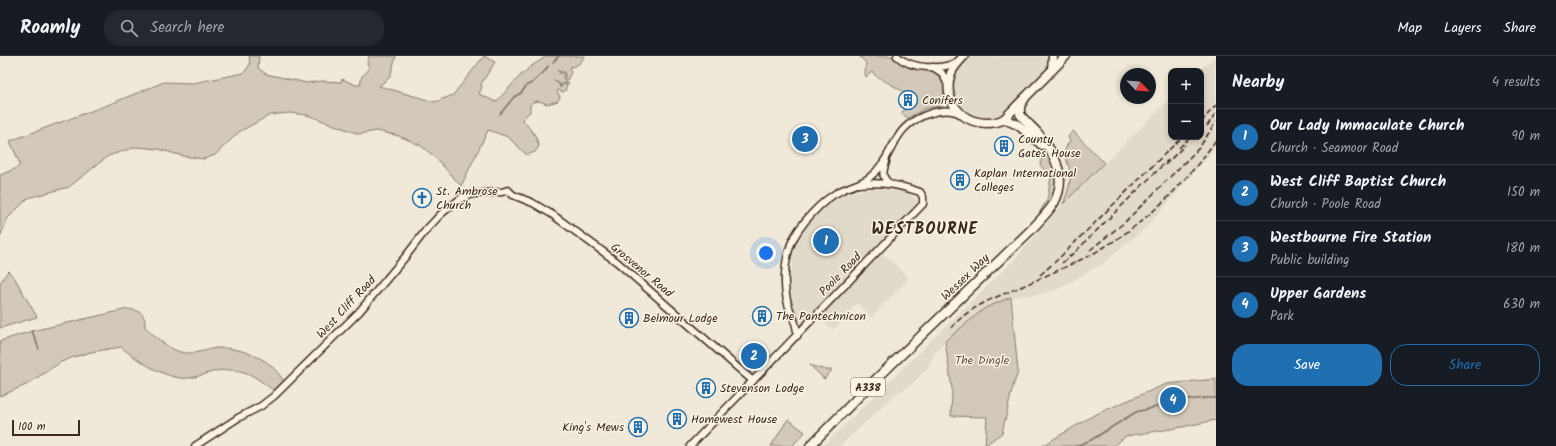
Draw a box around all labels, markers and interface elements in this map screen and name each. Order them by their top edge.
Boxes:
search box [104,10,384,46]
text: Roamly [20,13,80,43]
text: Search here [150,16,224,40]
icon: search [118,17,140,39]
text: Map [1398,17,1422,39]
text: Layers [1444,17,1482,39]
text: Share [1504,17,1536,39]
north arrow [1120,68,1156,104]
map controls [1168,68,1204,140]
button: + [1168,68,1204,104]
text: Nearby [1232,69,1284,96]
text: 4 results [1492,72,1540,93]
building icon: Conifers [897,89,919,111]
place label: Conifers [922,91,963,110]
button: − [1168,104,1204,140]
text: Our Lady Immaculate Church [1270,114,1464,138]
pin: 3 [792,124,818,154]
text: 1 [1243,126,1247,147]
text: 90 m [1512,126,1540,147]
place label: County Gates House [1018,130,1081,163]
building icon: County Gates House [993,135,1015,157]
text: Church · Seamoor Road [1270,138,1398,159]
place label: Kaplan International Colleges [974,164,1076,197]
building icon: Kaplan International Colleges [949,169,971,191]
text: West Cliff Baptist Church [1270,170,1446,194]
place label: St. Ambrose Church [436,182,498,215]
text: 2 [1241,182,1249,203]
text: 150 m [1507,182,1540,203]
church icon: St. Ambrose Church [411,187,433,209]
text: Church · Poole Road [1270,194,1381,215]
district label: WESTBOURNE [872,217,979,242]
pin: 1 [813,226,839,256]
text: Westbourne Fire Station [1270,226,1431,250]
street label: Grosvenor Road [606,238,678,303]
text: 3 [1241,238,1249,259]
text: 180 m [1506,238,1540,259]
your location [756,243,776,263]
street label: Poole Road [815,247,867,301]
street label: Wessex Way [937,249,994,305]
text: Public building [1270,250,1349,271]
street label: West Cliff Road [312,271,381,343]
text: Upper Gardens [1270,282,1366,306]
text: 4 [1241,294,1249,315]
text: 630 m [1503,294,1540,315]
building icon: The Pantechnicon [751,305,773,327]
text: Park [1270,306,1294,327]
building icon: Belmour Lodge [618,307,640,329]
place label: The Pantechnicon [776,307,866,326]
place label: Belmour Lodge [643,309,718,328]
pin: 2 [741,341,767,371]
button: Save [1232,344,1382,386]
button: Share [1390,344,1540,386]
park label: The Dingle [955,351,1010,370]
building icon: Stevenson Lodge [695,377,717,399]
road number: A338 [851,378,885,396]
place label: Stevenson Lodge [720,379,805,398]
pin: 4 [1160,385,1186,415]
building icon: Homewest House [666,408,688,430]
place label: Homewest House [691,410,778,429]
building icon: King's Mews [627,416,649,438]
scale bar [12,418,80,437]
text: 100 m [18,418,46,436]
place label: King's Mews [562,418,624,437]

